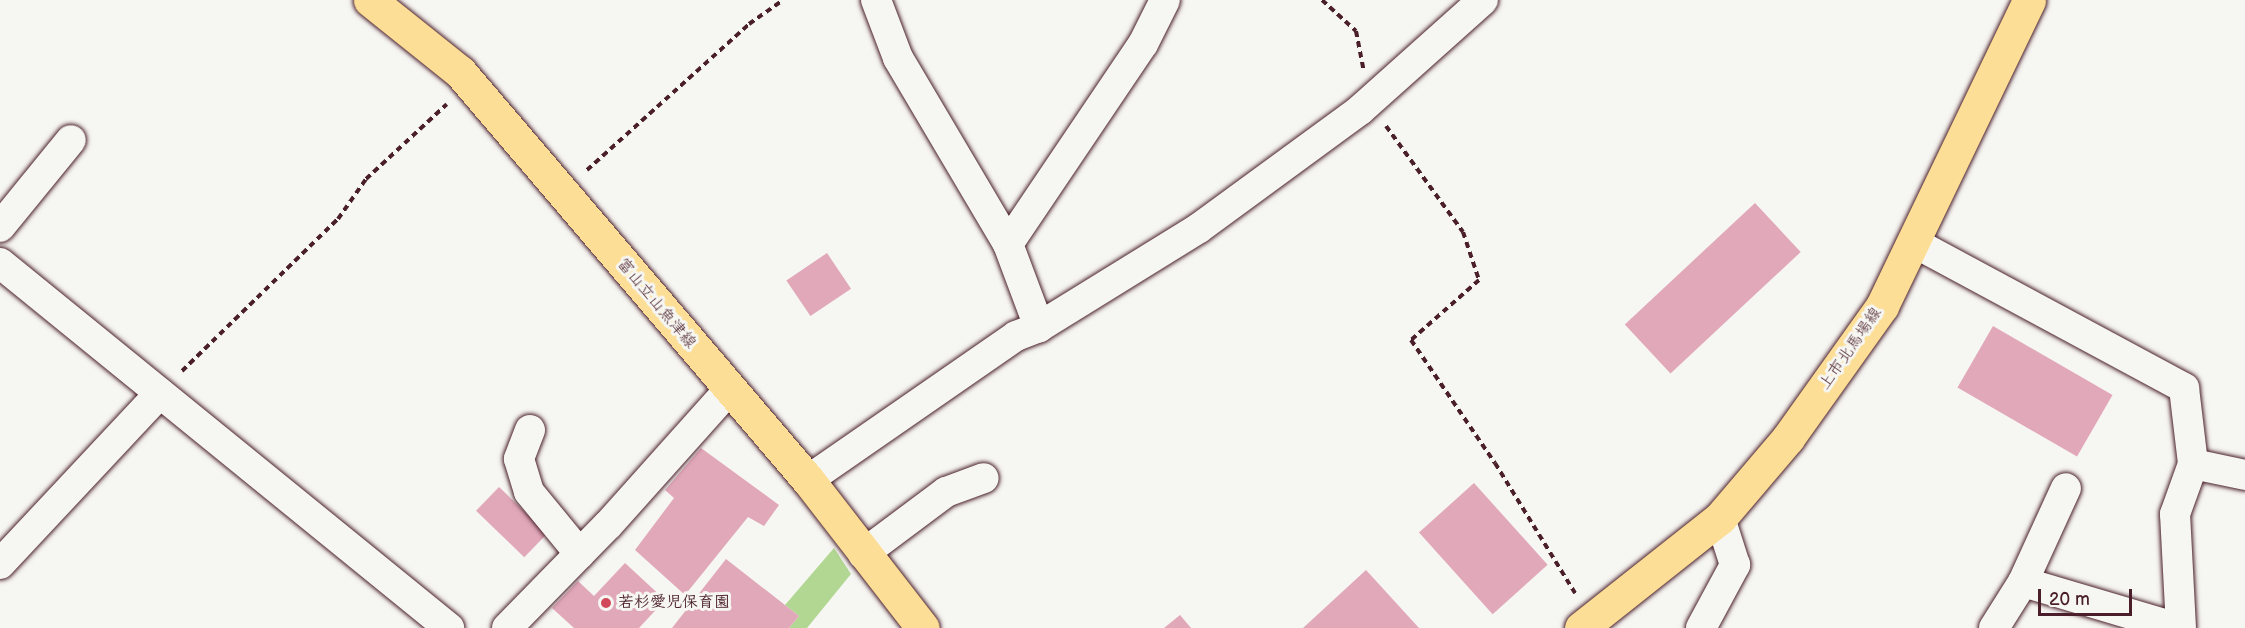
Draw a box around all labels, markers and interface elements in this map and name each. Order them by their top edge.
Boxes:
street label: 富山立山魚津線 [613,255,699,353]
street label: 上市北馬場線 [1816,304,1886,394]
scale bar [2041,577,2136,615]
text: 20 m [2049,589,2090,610]
place label: 若杉愛児保育園 [618,593,730,613]
marker: 若杉愛児保育園 [599,596,613,610]

